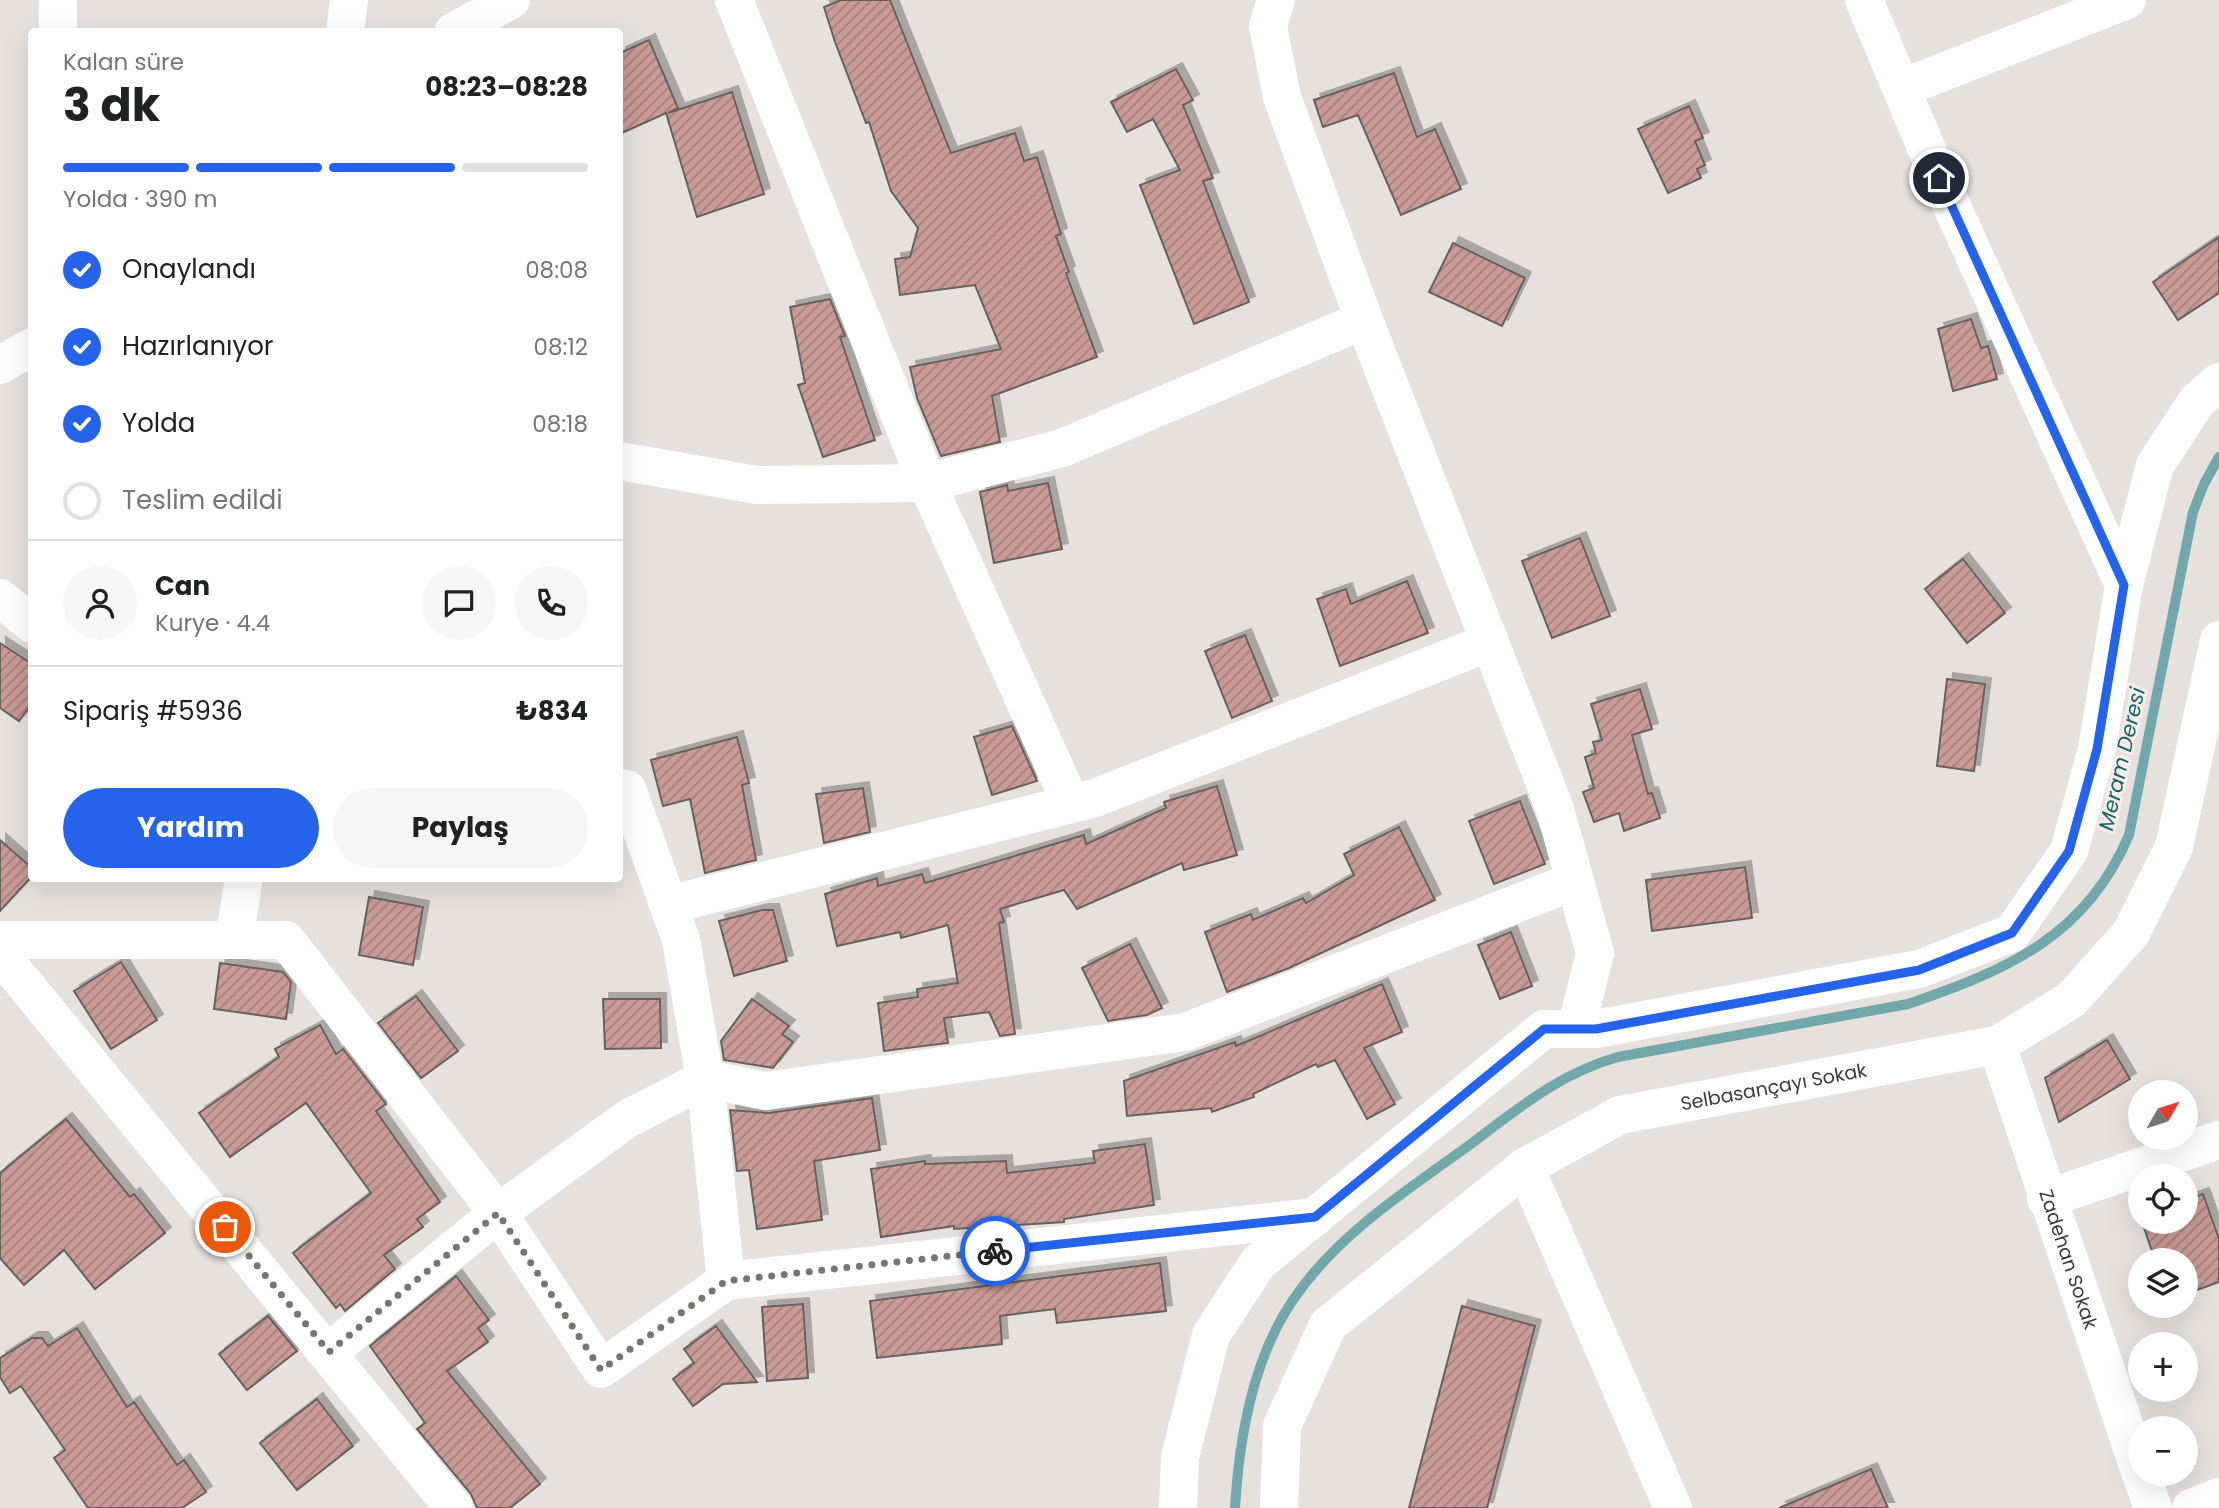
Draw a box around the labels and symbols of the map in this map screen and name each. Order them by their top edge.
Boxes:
pin [1909,148,1969,208]
water label: Meram Deresi [2091,684,2152,833]
street label: Selbasançayı Sokak [1678,1056,1869,1118]
north arrow [2128,1080,2198,1150]
street label: Zadehan Sokak [2032,1186,2104,1333]
pin [195,1197,255,1257]
courier [960,1216,1030,1286]

